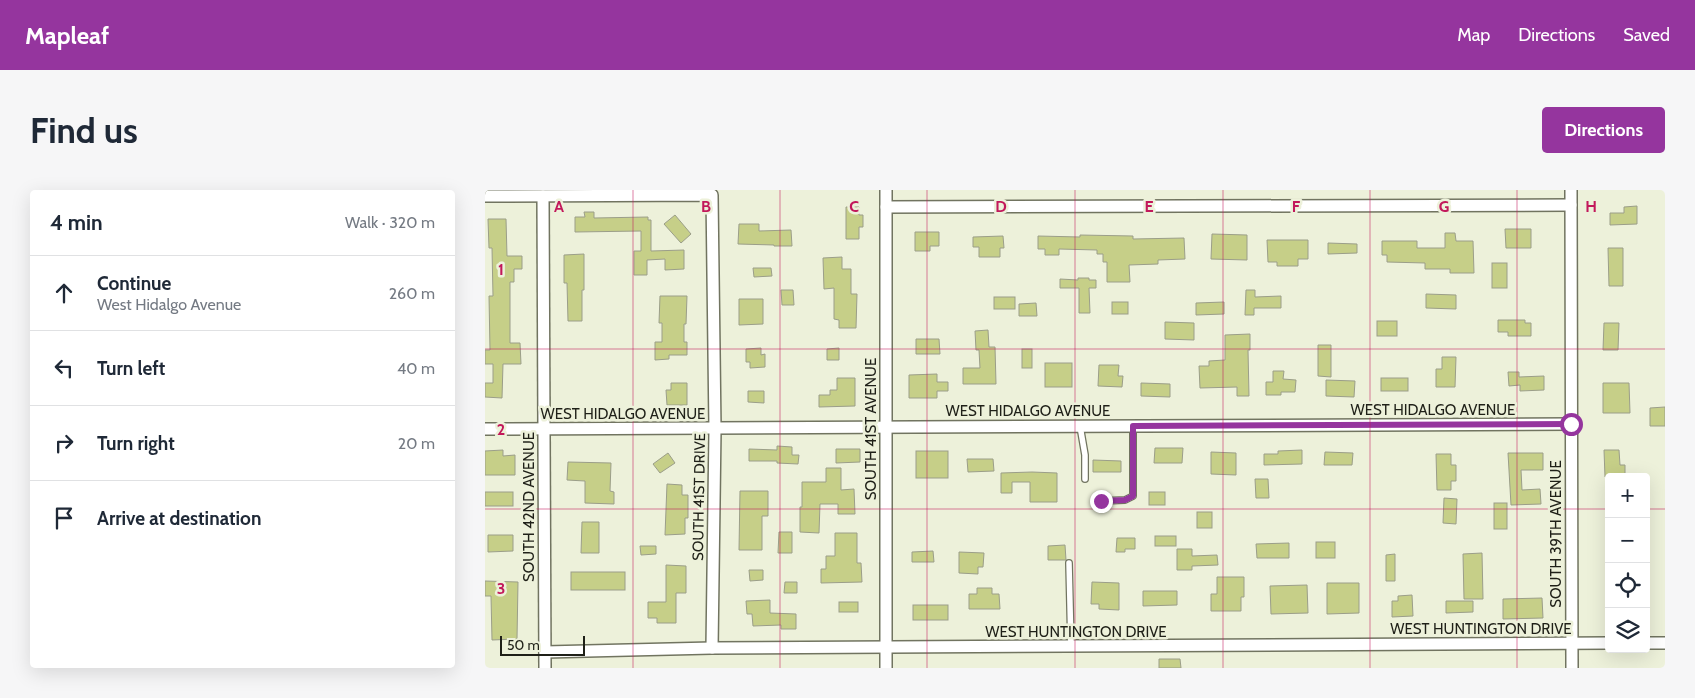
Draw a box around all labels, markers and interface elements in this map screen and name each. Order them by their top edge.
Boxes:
text: Mapleaf [25,21,109,50]
text: Map [1457,24,1490,46]
text: Directions [1518,24,1595,46]
text: Saved [1623,24,1670,46]
button: Directions [1542,107,1665,153]
text: Find us [30,109,138,152]
text: A [554,197,564,216]
text: B [701,197,711,216]
text: C [849,197,859,216]
text: D [995,197,1007,216]
text: E [1144,197,1154,216]
text: F [1292,197,1301,216]
text: G [1439,197,1449,216]
text: H [1585,197,1597,216]
text: 4 min [50,210,103,235]
text: Walk · 320 m [345,213,435,232]
text: 1 [498,260,504,279]
text: Continue [97,272,171,295]
icon: ahead [50,279,78,307]
text: 260 m [389,284,435,303]
text: West Hidalgo Avenue [97,295,241,314]
icon: left [50,354,78,382]
text: Turn left [97,357,165,380]
street label: SOUTH 41ST AVENUE [862,358,880,500]
text: 40 m [397,359,435,378]
street label: WEST HIDALGO AVENUE [1351,401,1515,419]
street label: WEST HIDALGO AVENUE [946,402,1110,420]
street label: WEST HIDALGO AVENUE [541,405,705,423]
route start [1560,413,1583,436]
text: 2 [497,420,505,439]
icon: right [50,429,78,457]
text: Turn right [97,432,175,455]
street label: SOUTH 42ND AVENUE [520,432,538,582]
street label: SOUTH 41ST DRIVE [689,433,709,561]
text: 20 m [398,434,435,453]
street label: SOUTH 39TH AVENUE [1547,460,1565,608]
map controls [1605,473,1650,653]
button: + [1605,473,1650,518]
route end [1090,490,1113,513]
icon: arrive [50,504,78,532]
text: Arrive at destination [97,507,261,530]
button: − [1605,518,1650,563]
button: locate [1605,563,1650,608]
text: 3 [497,579,505,598]
button: layers [1605,608,1650,653]
street label: WEST HUNTINGTON DRIVE [1390,620,1572,638]
street label: WEST HUNTINGTON DRIVE [985,623,1167,641]
scale bar [500,633,585,656]
text: 50 m [507,636,540,654]

